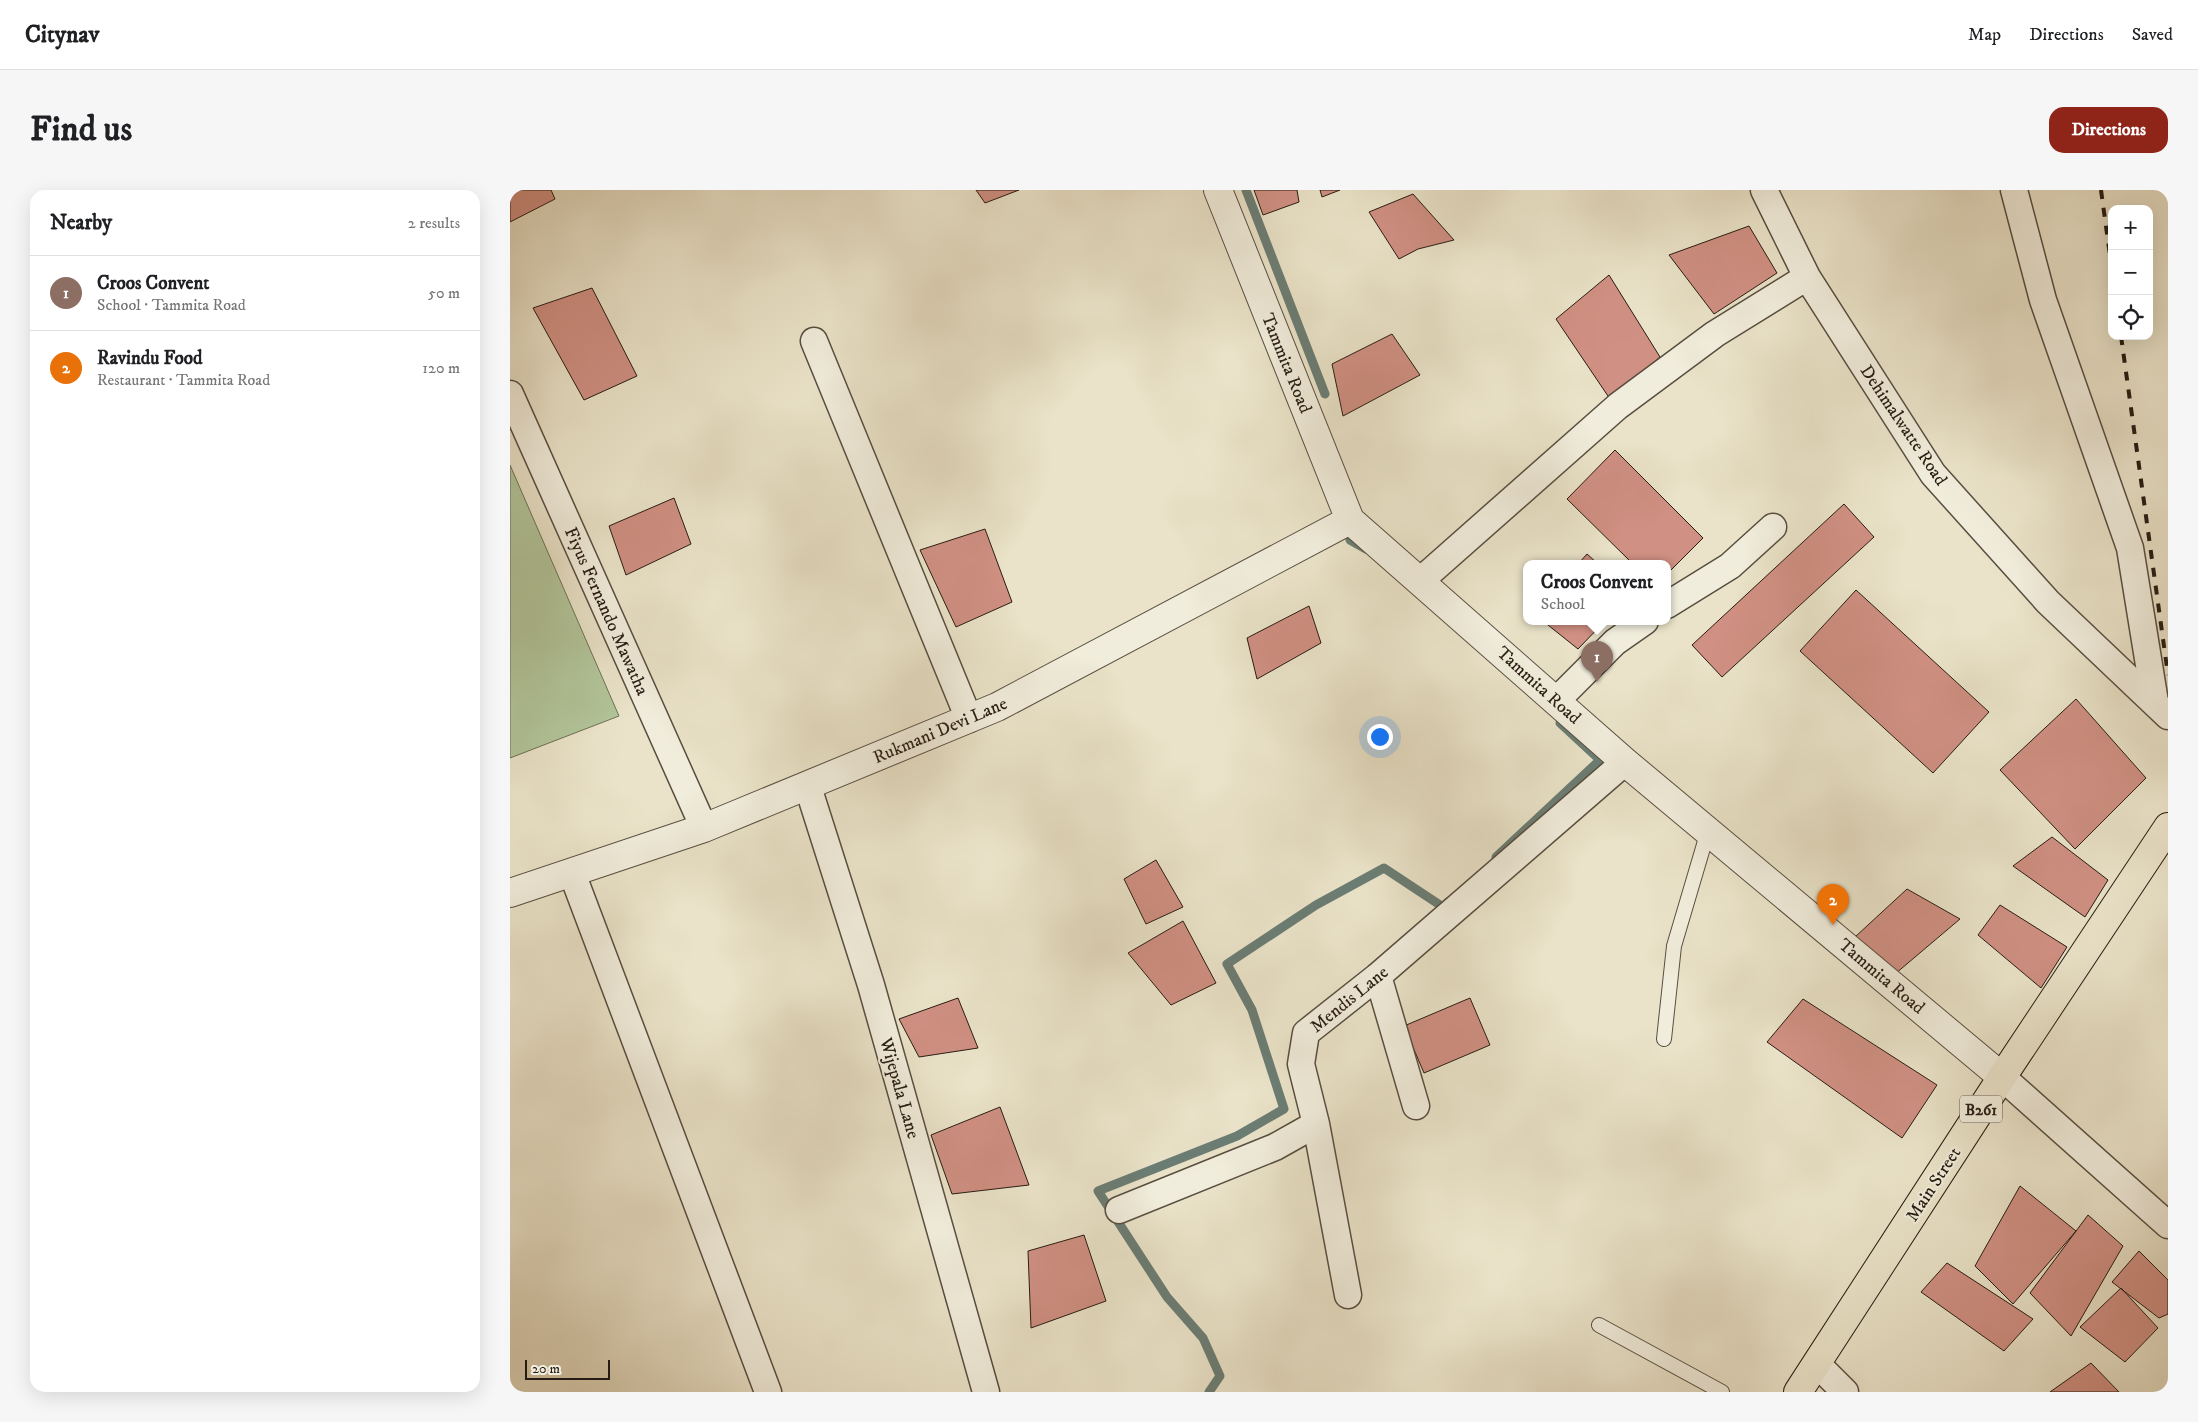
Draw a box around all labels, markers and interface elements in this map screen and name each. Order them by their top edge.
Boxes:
text: Citynav [25,20,99,50]
text: Map [1968,24,2001,46]
text: Directions [2029,24,2104,46]
text: Saved [2132,24,2173,46]
button: Directions [2049,107,2168,153]
text: Find us [30,108,132,152]
map controls [2108,205,2153,340]
button: + [2108,205,2153,250]
text: Nearby [50,210,112,236]
text: 2 results [408,213,460,233]
button: − [2108,250,2153,295]
text: Croos Convent [97,272,209,295]
text: 1 [63,283,69,303]
text: 50 m [428,283,460,303]
text: School · Tammita Road [97,295,246,315]
button: locate [2108,295,2153,340]
street label: Tammita Road [1256,310,1316,417]
text: Ravindu Food [97,347,202,370]
text: 2 [62,358,70,378]
text: 120 m [422,358,460,378]
street label: Dehimalwatte Road [1855,361,1952,490]
text: Restaurant · Tammita Road [97,370,270,390]
street label: Fiyus Fernando Mawatha [559,524,653,699]
popup [1523,560,1671,625]
text: Croos Convent [1541,571,1653,594]
text: School [1541,594,1585,614]
pin: 1 [1581,641,1613,682]
street label: Tammita Road [1492,642,1585,729]
street label: Rukmani Devi Lane [870,693,1011,769]
your location [1367,724,1393,750]
pin: 2 [1817,884,1849,925]
street label: Tammita Road [1834,934,1929,1019]
street label: Mendis Lane [1306,962,1393,1038]
street label: Wijepala Lane [874,1034,924,1141]
road number: B261 [1960,1096,2002,1122]
street label: Main Street [1902,1143,1966,1226]
scale bar [525,1357,610,1380]
text: 20 m [532,1360,560,1378]

